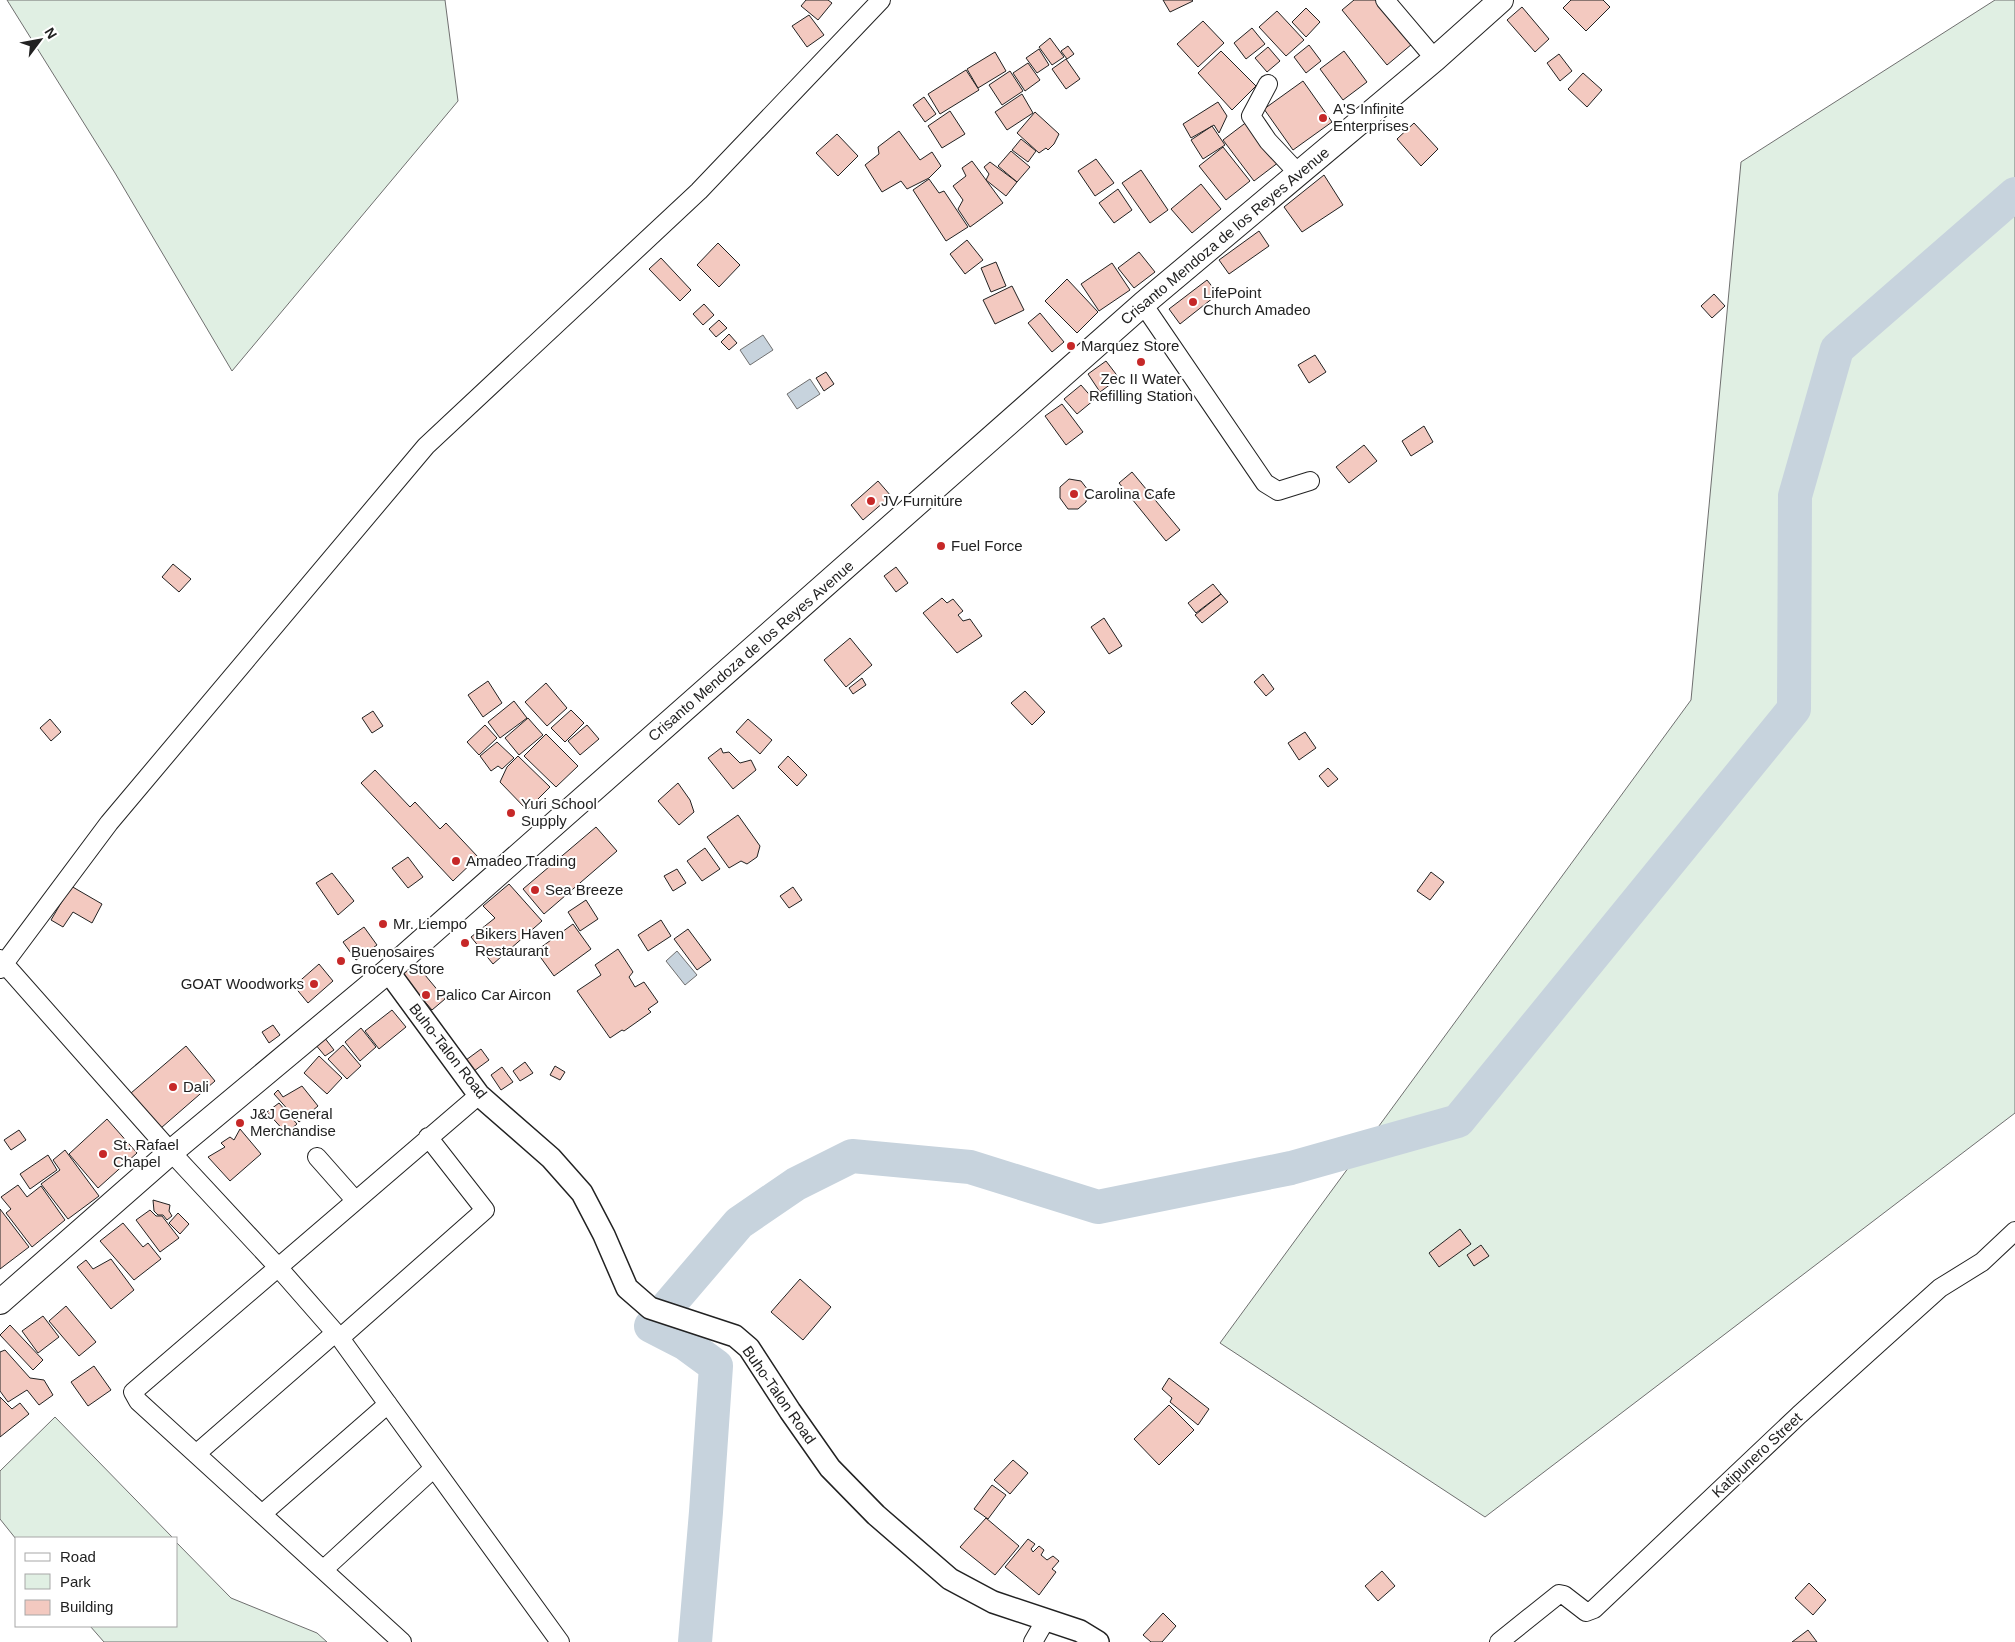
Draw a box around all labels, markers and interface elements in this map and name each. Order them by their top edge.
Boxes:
north arrow [15,15,65,65]
text: N [42,25,60,42]
place label: A'S Infinite Enterprises [1333,100,1409,134]
marker: A'S Infinite Enterprises [1317,112,1329,124]
street label: Crisanto Mendoza de los Reyes Avenue [1117,143,1332,328]
place label: LifePoint Church Amadeo [1203,284,1311,318]
marker: LifePoint Church Amadeo [1187,296,1199,308]
place label: Marquez Store [1081,337,1179,354]
marker: Marquez Store [1065,340,1077,352]
marker: Zec II Water Refilling Station [1135,356,1147,368]
place label: Zec II Water Refilling Station [1089,370,1193,404]
place label: Carolina Cafe [1084,485,1176,502]
marker: Carolina Cafe [1068,488,1080,500]
place label: JV Furniture [881,492,963,509]
marker: JV Furniture [865,495,877,507]
place label: Fuel Force [951,537,1023,554]
marker: Fuel Force [935,540,947,552]
street label: Crisanto Mendoza de los Reyes Avenue [645,557,857,744]
place label: Yuri School Supply [521,795,597,829]
marker: Yuri School Supply [505,807,517,819]
place label: Amadeo Trading [466,852,576,869]
marker: Amadeo Trading [450,855,462,867]
place label: Sea Breeze [545,881,623,898]
marker: Sea Breeze [529,884,541,896]
place label: Mr. Liempo [393,915,467,932]
marker: Mr. Liempo [377,918,389,930]
place label: Bikers Haven Restaurant [475,925,564,959]
marker: Bikers Haven Restaurant [459,937,471,949]
place label: Buenosaires Grocery Store [351,943,444,977]
marker: Buenosaires Grocery Store [335,955,347,967]
place label: GOAT Woodworks [181,975,304,992]
marker: GOAT Woodworks [308,978,320,990]
place label: Palico Car Aircon [436,986,551,1003]
marker: Palico Car Aircon [420,989,432,1001]
street label: Buho-Talon Road [406,1000,491,1102]
place label: Dali [183,1078,209,1095]
marker: Dali [167,1081,179,1093]
place label: J&J General Merchandise [250,1105,336,1139]
marker: J&J General Merchandise [234,1117,246,1129]
place label: St. Rafael Chapel [113,1136,179,1170]
marker: St. Rafael Chapel [97,1148,109,1160]
street label: Buho-Talon Road [739,1342,820,1447]
street label: Katipunero Street [1708,1408,1806,1501]
legend [15,1537,178,1627]
text: Road [60,1548,96,1565]
text: Park [60,1573,91,1590]
text: Building [60,1598,113,1615]

